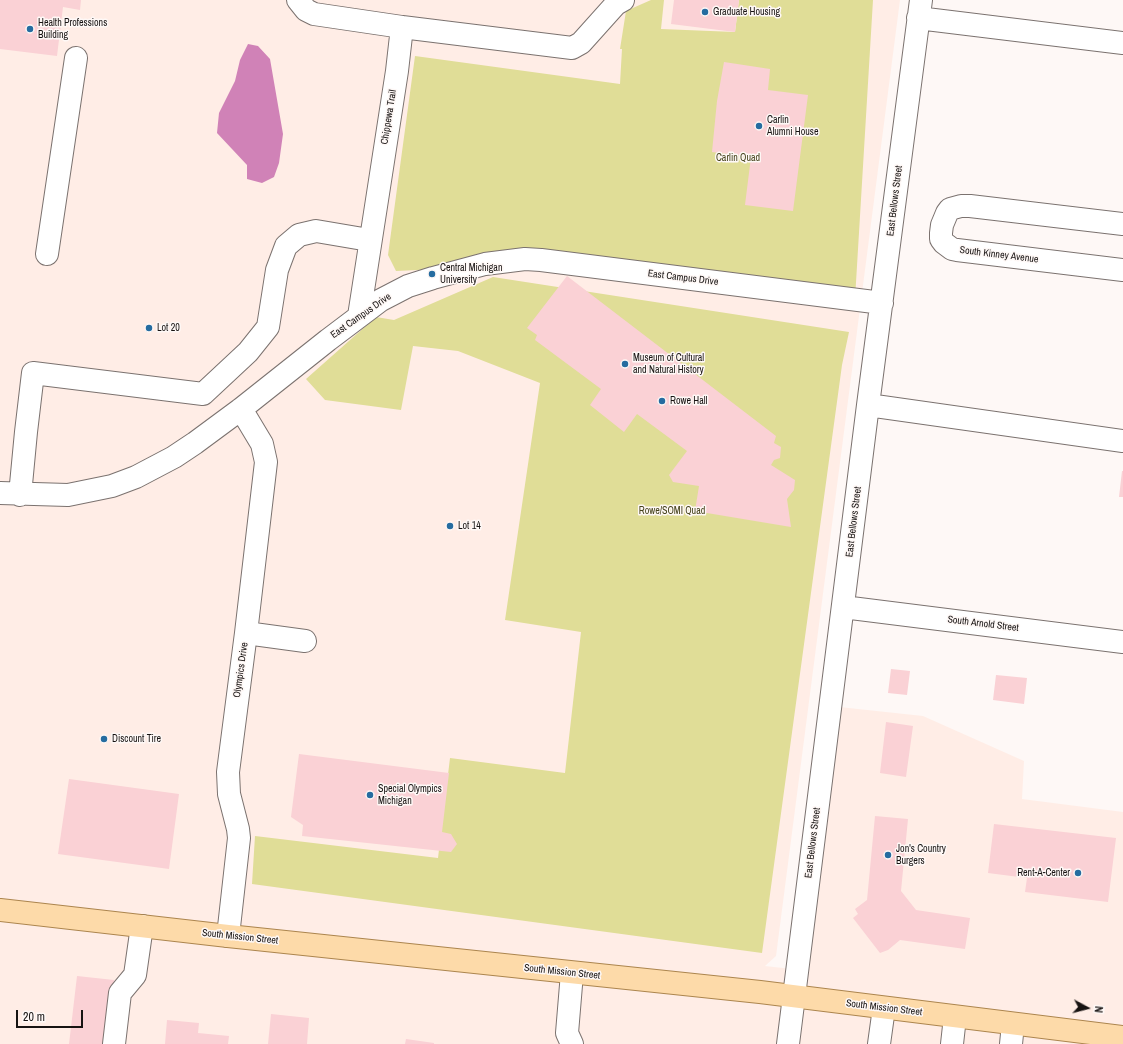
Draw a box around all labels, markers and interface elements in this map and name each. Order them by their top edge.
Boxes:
place label: Graduate Housing [713,6,780,18]
marker: Graduate Housing [700,7,710,17]
place label: Health Professions Building [38,17,107,40]
marker: Health Professions Building [25,24,35,34]
street label: Chippewa Trail [379,89,399,145]
place label: Carlin Alumni House [767,114,818,138]
marker: Carlin Alumni House [754,121,764,131]
park label: Carlin Quad [716,152,760,164]
street label: East Bellows Street [885,165,905,237]
street label: South Kinney Avenue [959,244,1039,266]
place label: Central Michigan University [440,262,502,286]
street label: East Campus Drive [647,268,719,288]
marker: Central Michigan University [427,269,437,279]
street label: East Campus Drive [328,291,394,341]
place label: Lot 20 [157,322,180,334]
marker: Lot 20 [144,323,154,333]
place label: Museum of Cultural and Natural History [633,352,704,376]
marker: Museum of Cultural and Natural History [620,359,630,369]
place label: Rowe Hall [670,395,707,407]
marker: Rowe Hall [657,396,667,406]
street label: East Bellows Street [844,486,864,558]
park label: Rowe/SOMI Quad [639,505,705,517]
place label: Lot 14 [458,520,481,532]
marker: Lot 14 [445,521,455,531]
street label: South Arnold Street [947,614,1019,634]
street label: Olympics Drive [231,641,251,699]
place label: Discount Tire [112,733,161,745]
marker: Discount Tire [99,734,109,744]
place label: Special Olympics Michigan [378,783,442,806]
marker: Special Olympics Michigan [365,790,375,800]
street label: East Bellows Street [803,807,823,879]
place label: Jon's Country Burgers [896,843,946,866]
marker: Jon's Country Burgers [883,850,893,860]
place label: Rent-A-Center [1017,867,1070,879]
marker: Rent-A-Center [1073,868,1083,878]
street label: South Mission Street [201,927,279,947]
street label: South Mission Street [523,962,601,982]
north arrow [1067,988,1107,1028]
street label: South Mission Street [845,997,923,1019]
scale bar [18,1002,85,1028]
text: N [1092,1005,1106,1014]
text: 20 m [23,1009,45,1025]

